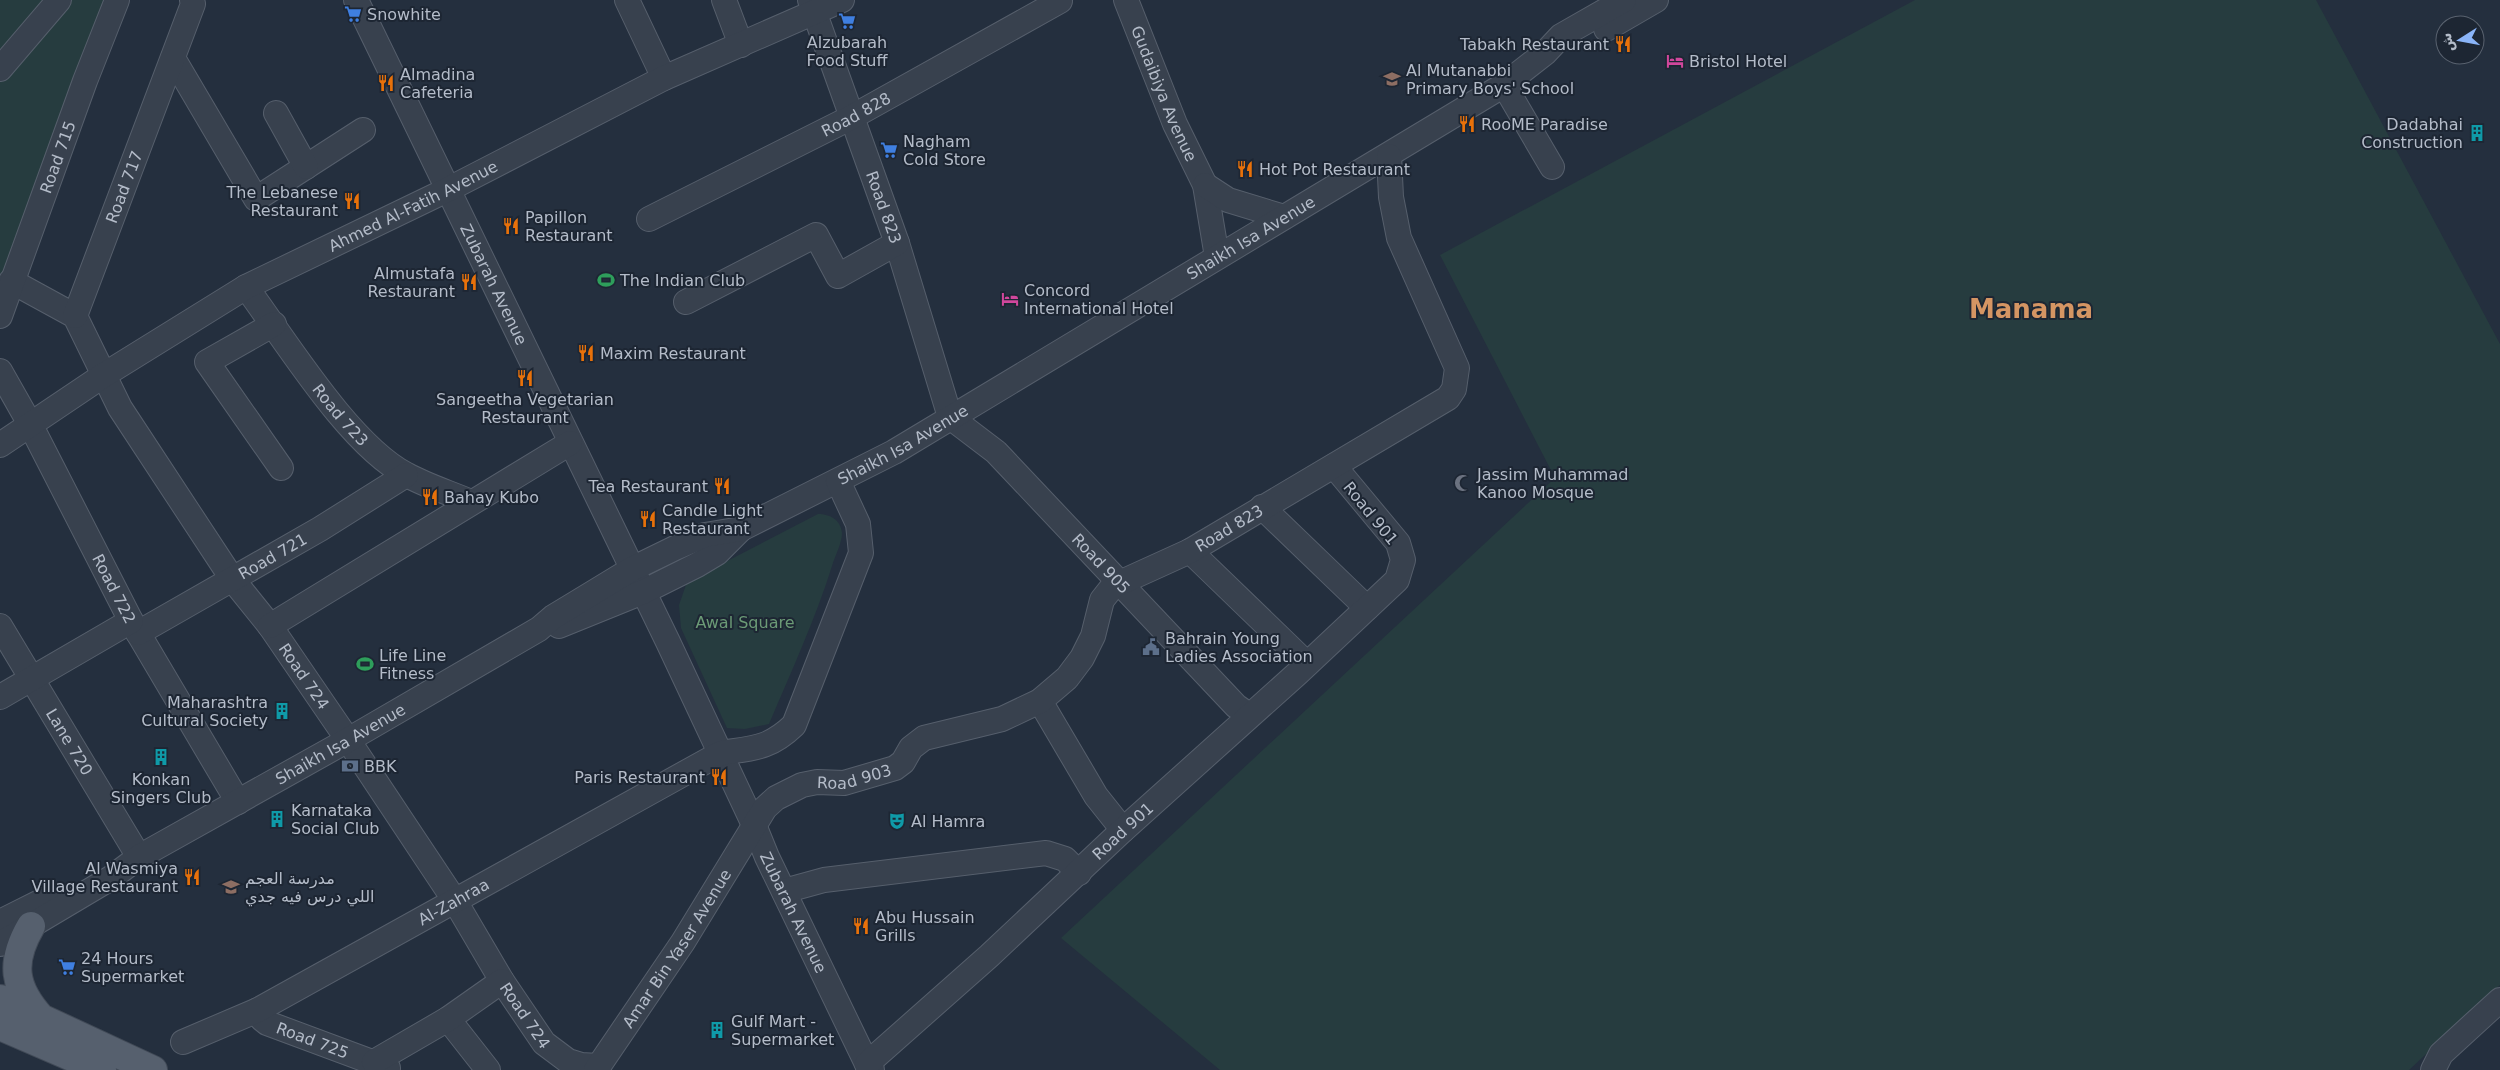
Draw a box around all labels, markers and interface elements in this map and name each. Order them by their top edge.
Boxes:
supermarket icon: Snowhite [343,4,363,24]
place label: Snowhite [367,5,441,24]
supermarket icon: Alzubarah Food Stuff [837,11,857,31]
north arrow [2435,15,2485,65]
street label: Gudaibiya Avenue [1127,23,1201,165]
text: ش [2438,31,2457,53]
place label: Alzubarah Food Stuff [806,33,889,70]
restaurant icon: Tabakh Restaurant [1613,34,1633,54]
place label: Tabakh Restaurant [1459,35,1609,54]
hotel icon: Bristol Hotel [1665,51,1685,71]
place label: Bristol Hotel [1689,52,1787,71]
place label: Al Mutanabbi Primary Boys' School [1406,61,1574,98]
place label: Almadina Cafeteria [400,65,475,102]
school or university icon: Al Mutanabbi Primary Boys' School [1382,69,1402,89]
restaurant icon: Almadina Cafeteria [376,73,396,93]
street label: Road 828 [818,88,894,141]
restaurant icon: RooME Paradise [1457,114,1477,134]
place label: RooME Paradise [1481,115,1608,134]
place label: Dadabhai Construction [2361,115,2463,152]
street label: Road 715 [36,118,80,196]
building icon: Dadabhai Construction [2467,123,2487,143]
place label: Nagham Cold Store [903,132,986,169]
supermarket icon: Nagham Cold Store [879,140,899,160]
street label: Road 717 [102,148,147,226]
street label: Ahmed Al-Fatih Avenue [325,157,501,256]
restaurant icon: Hot Pot Restaurant [1235,159,1255,179]
place label: Hot Pot Restaurant [1259,160,1410,179]
street label: Road 823 [862,168,905,246]
place label: The Lebanese Restaurant [226,183,338,220]
restaurant icon: The Lebanese Restaurant [342,191,362,211]
street label: Shaikh Isa Avenue [1183,192,1319,284]
place label: Papillon Restaurant [525,208,613,245]
restaurant icon: Papillon Restaurant [501,216,521,236]
street label: Zubarah Avenue [456,221,531,348]
place label: Almustafa Restaurant [367,264,455,301]
sports icon: The Indian Club [596,270,616,290]
place label: The Indian Club [619,271,745,290]
restaurant icon: Almustafa Restaurant [459,272,479,292]
place label: Concord International Hotel [1024,281,1174,318]
hotel icon: Concord International Hotel [1000,289,1020,309]
district label: Manama [1969,294,2093,324]
restaurant icon: Maxim Restaurant [576,343,596,363]
place label: Maxim Restaurant [600,344,746,363]
restaurant icon: Sangeetha Vegetarian Restaurant [515,368,535,388]
street label: Road 723 [308,380,372,450]
place label: Sangeetha Vegetarian Restaurant [436,390,614,427]
street label: Shaikh Isa Avenue [835,401,972,489]
place label: Jassim Muhammad Kanoo Mosque [1476,465,1628,502]
mosque icon: Jassim Muhammad Kanoo Mosque [1453,473,1473,493]
restaurant icon: Tea Restaurant [712,476,732,496]
place label: Tea Restaurant [588,477,708,496]
street label: Road 901 [1339,478,1402,549]
restaurant icon: Bahay Kubo [420,487,440,507]
place label: Bahay Kubo [444,488,539,507]
place label: Candle Light Restaurant [662,501,763,538]
street label: Road 823 [1192,501,1267,556]
restaurant icon: Candle Light Restaurant [638,509,658,529]
street label: Road 721 [235,529,310,584]
street label: Road 905 [1068,530,1134,598]
street label: Road 722 [88,551,140,627]
park label: Awal Square [695,613,795,632]
place label: Bahrain Young Ladies Association [1165,629,1313,666]
public building icon: Bahrain Young Ladies Association [1141,637,1161,657]
street label: Road 724 [275,640,333,713]
place label: Life Line Fitness [379,646,446,683]
sports icon: Life Line Fitness [355,654,375,674]
place label: Maharashtra Cultural Society [141,693,268,730]
street label: Shaikh Isa Avenue [272,700,409,789]
building icon: Maharashtra Cultural Society [272,701,292,721]
street label: Lane 720 [42,705,96,779]
building icon: Konkan Singers Club [151,747,171,767]
bank icon: BBK [340,756,360,776]
place label: BBK [364,757,397,776]
street label: Road 903 [817,761,894,793]
restaurant icon: Paris Restaurant [709,767,729,787]
place label: Paris Restaurant [574,768,705,787]
place label: Konkan Singers Club [111,770,211,807]
street label: Road 901 [1089,799,1157,864]
place label: Karnataka Social Club [291,801,379,838]
building icon: Karnataka Social Club [267,809,287,829]
theatre icon: Al Hamra [887,811,907,831]
place label: Al Hamra [911,812,985,831]
street label: Zubarah Avenue [756,849,831,976]
place label: Al Wasmiya Village Restaurant [32,859,178,896]
street label: Amar Bin Yaser Avenue [619,866,735,1032]
restaurant icon: Al Wasmiya Village Restaurant [182,867,202,887]
place label: مدرسة العجم اللي درس فيه جدي [245,869,374,907]
street label: Al-Zahraa [415,875,492,929]
school or university icon: مدرسة العجم اللي درس فيه جدي [221,877,241,897]
place label: Abu Hussain Grills [875,908,975,945]
restaurant icon: Abu Hussain Grills [851,916,871,936]
place label: 24 Hours Supermarket [81,949,184,986]
supermarket icon: 24 Hours Supermarket [57,957,77,977]
street label: Road 724 [496,979,554,1052]
place label: Gulf Mart - Supermarket [731,1012,834,1049]
street label: Road 725 [274,1018,351,1063]
building icon: Gulf Mart - Supermarket [707,1020,727,1040]

